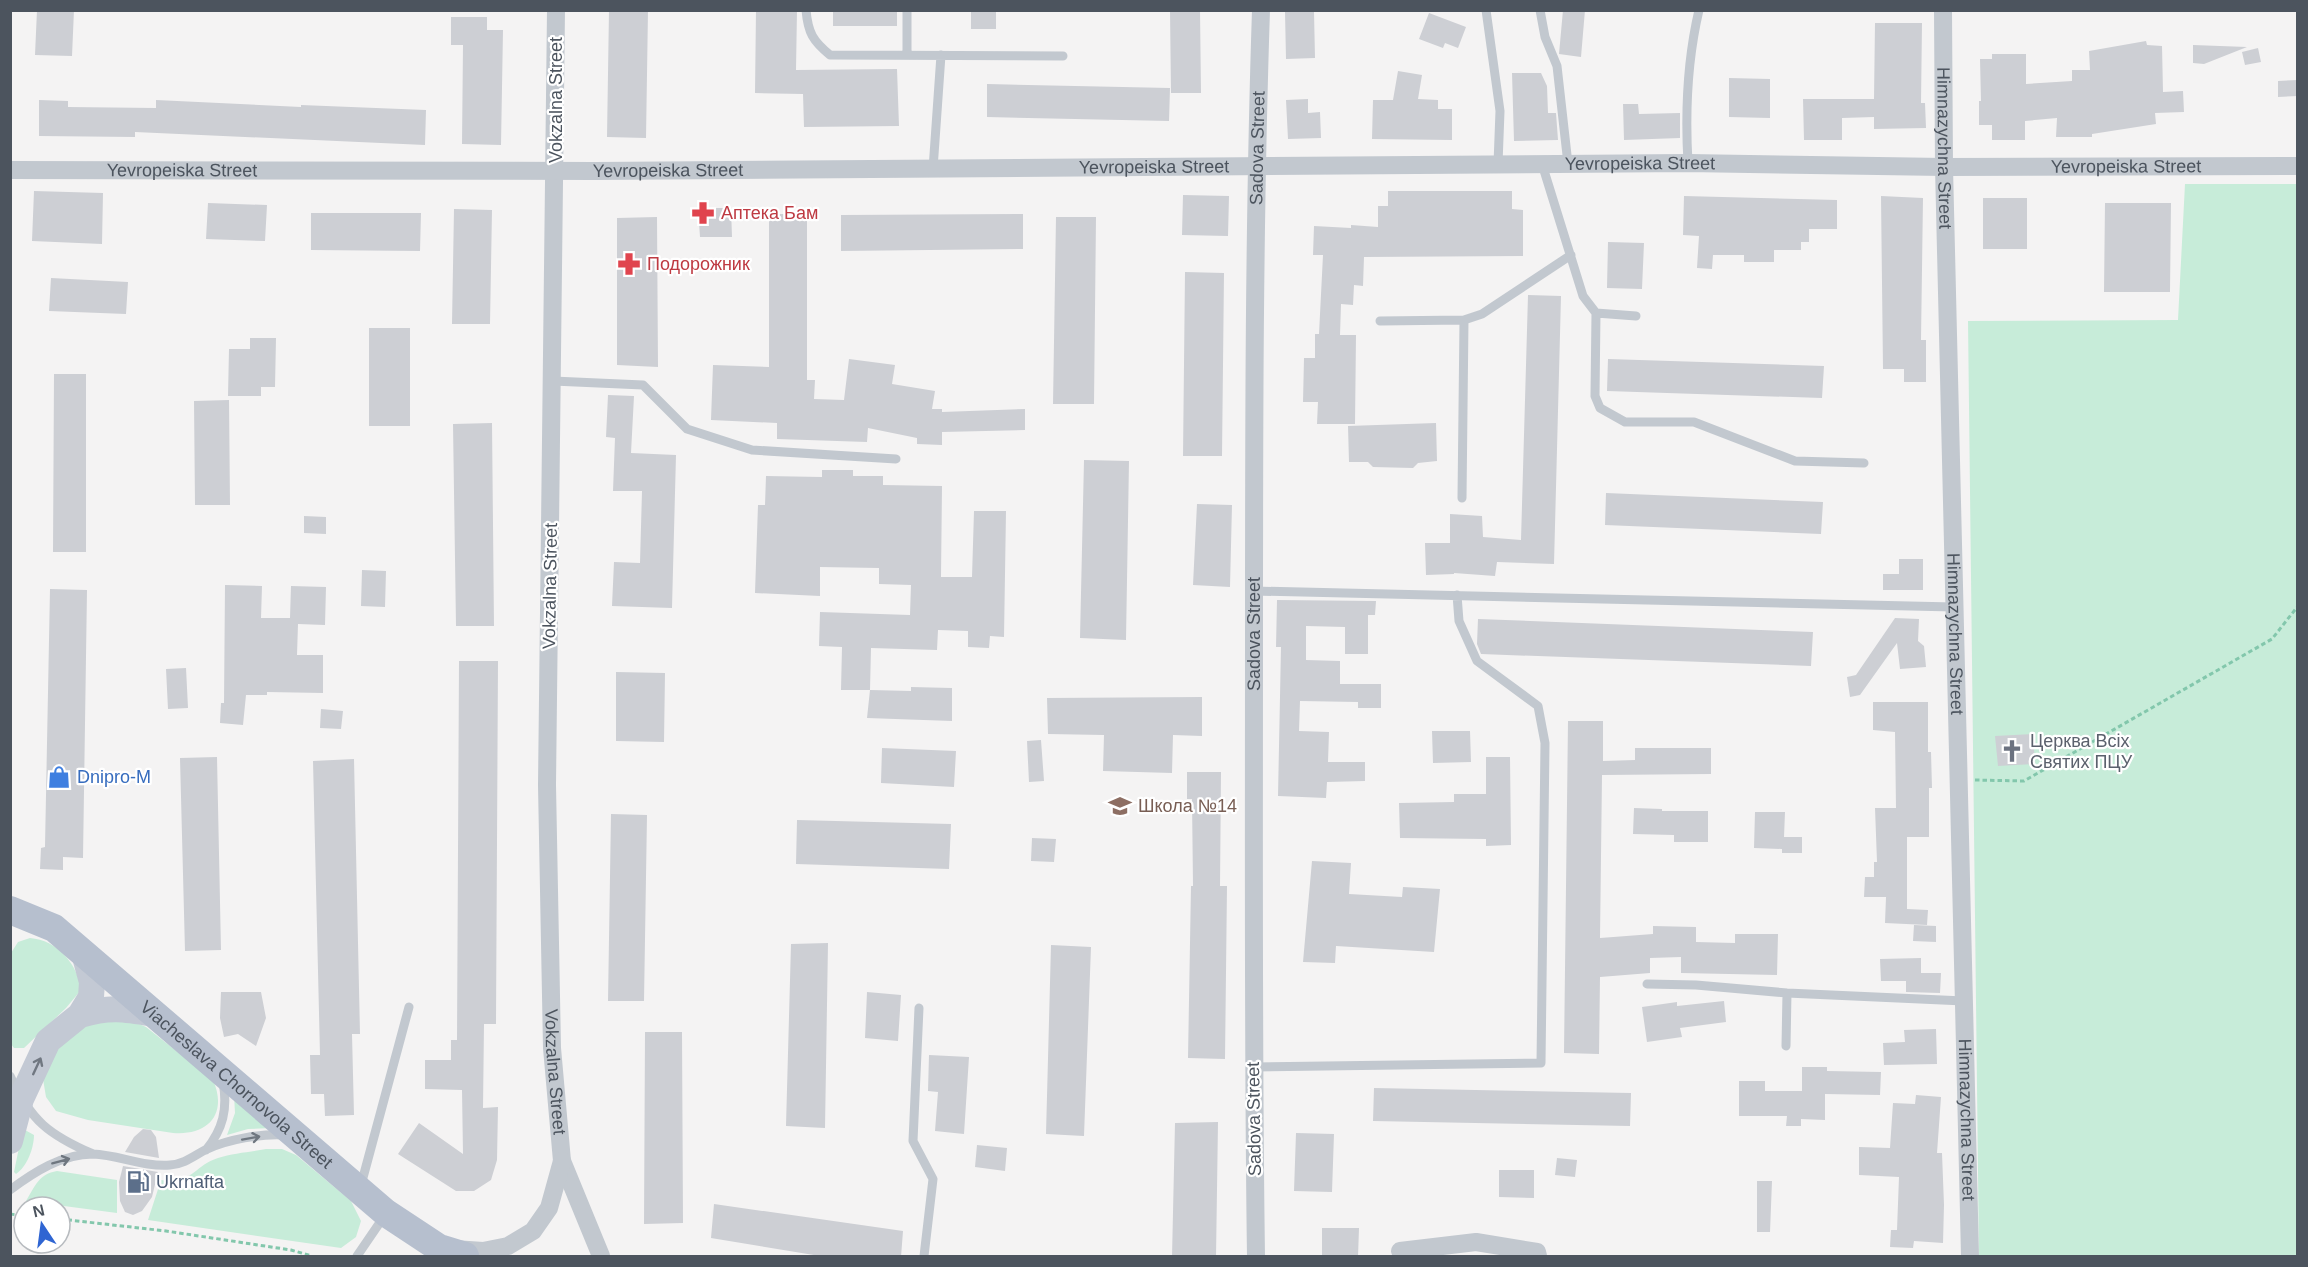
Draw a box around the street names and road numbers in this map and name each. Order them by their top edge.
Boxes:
street label: Vokzalna Street [546,37,566,163]
street label: Himnazychna Street [1933,67,1955,229]
street label: Sadova Street [1246,91,1269,205]
street label: Yevropeiska Street [1565,153,1715,174]
street label: Yevropeiska Street [1079,156,1229,177]
street label: Yevropeiska Street [2051,156,2201,177]
street label: Yevropeiska Street [107,160,257,180]
street label: Yevropeiska Street [593,160,743,181]
street label: Vokzalna Street [539,523,561,649]
street label: Himnazychna Street [1943,553,1967,715]
street label: Sadova Street [1244,577,1264,691]
street label: Viacheslava Chornovola Street [136,997,337,1173]
street label: Vokzalna Street [541,1009,570,1136]
street label: Himnazychna Street [1955,1038,1979,1201]
street label: Sadova Street [1243,1062,1265,1176]

